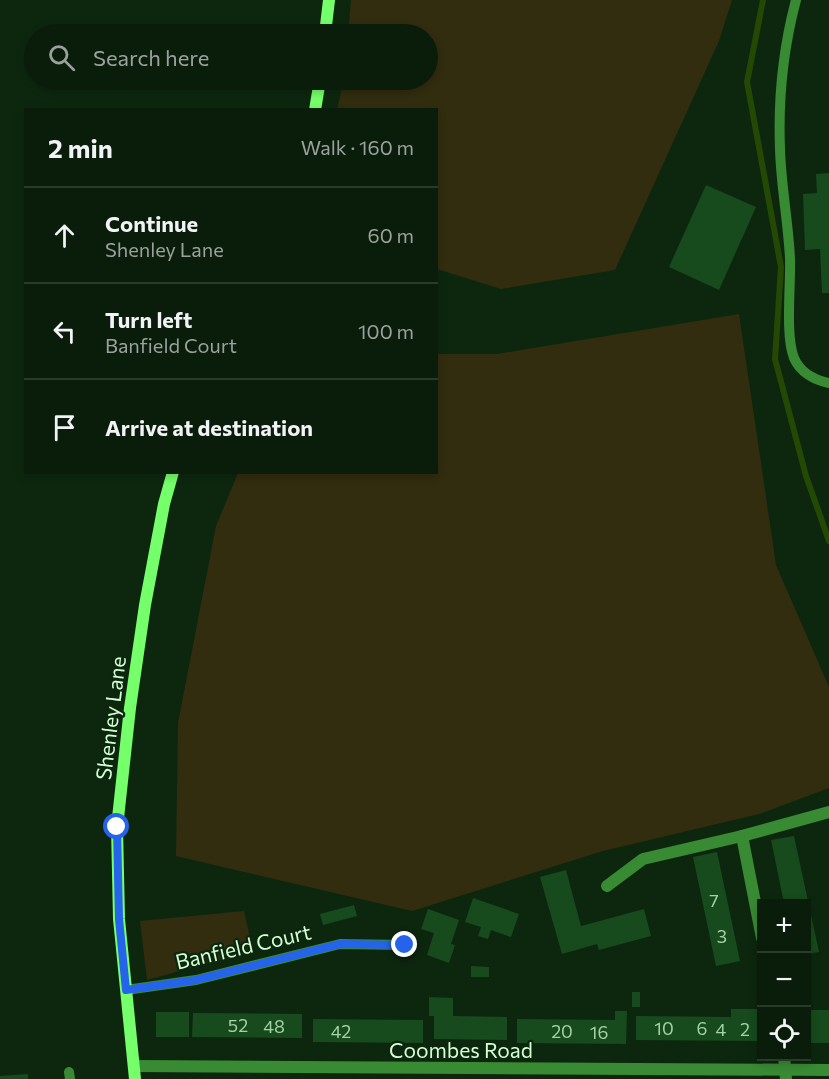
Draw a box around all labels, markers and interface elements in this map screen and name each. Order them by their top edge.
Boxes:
search box [24,24,438,90]
icon: search [45,41,78,74]
text: Search here [93,44,209,71]
text: 2 min [48,132,113,163]
text: Walk · 160 m [301,135,414,159]
text: Continue [105,210,198,237]
icon: ahead [48,219,81,252]
text: 60 m [368,223,414,247]
text: Shenley Lane [105,237,224,261]
text: Turn left [105,306,192,333]
icon: left [48,315,81,348]
text: 100 m [358,319,414,343]
text: Banfield Court [105,333,237,357]
icon: arrive [48,411,81,444]
text: Arrive at destination [105,414,313,441]
street label: Shenley Lane [90,655,130,781]
route start [103,813,129,839]
house number: 7 [709,889,719,911]
map controls [757,899,811,1061]
button: + [757,899,811,953]
street label: Banfield Court [173,918,313,974]
house number: 3 [717,925,727,947]
route end [391,931,417,957]
button: − [757,953,811,1007]
button: locate [757,1007,811,1061]
house number: 52 [228,1014,248,1036]
house number: 48 [263,1015,285,1037]
house number: 10 [654,1017,674,1039]
house number: 6 [697,1017,707,1039]
house number: 4 [716,1018,727,1040]
house number: 2 [740,1018,750,1040]
house number: 42 [331,1020,351,1042]
house number: 20 [551,1020,573,1042]
house number: 16 [590,1021,608,1043]
street label: Coombes Road [389,1037,533,1062]

